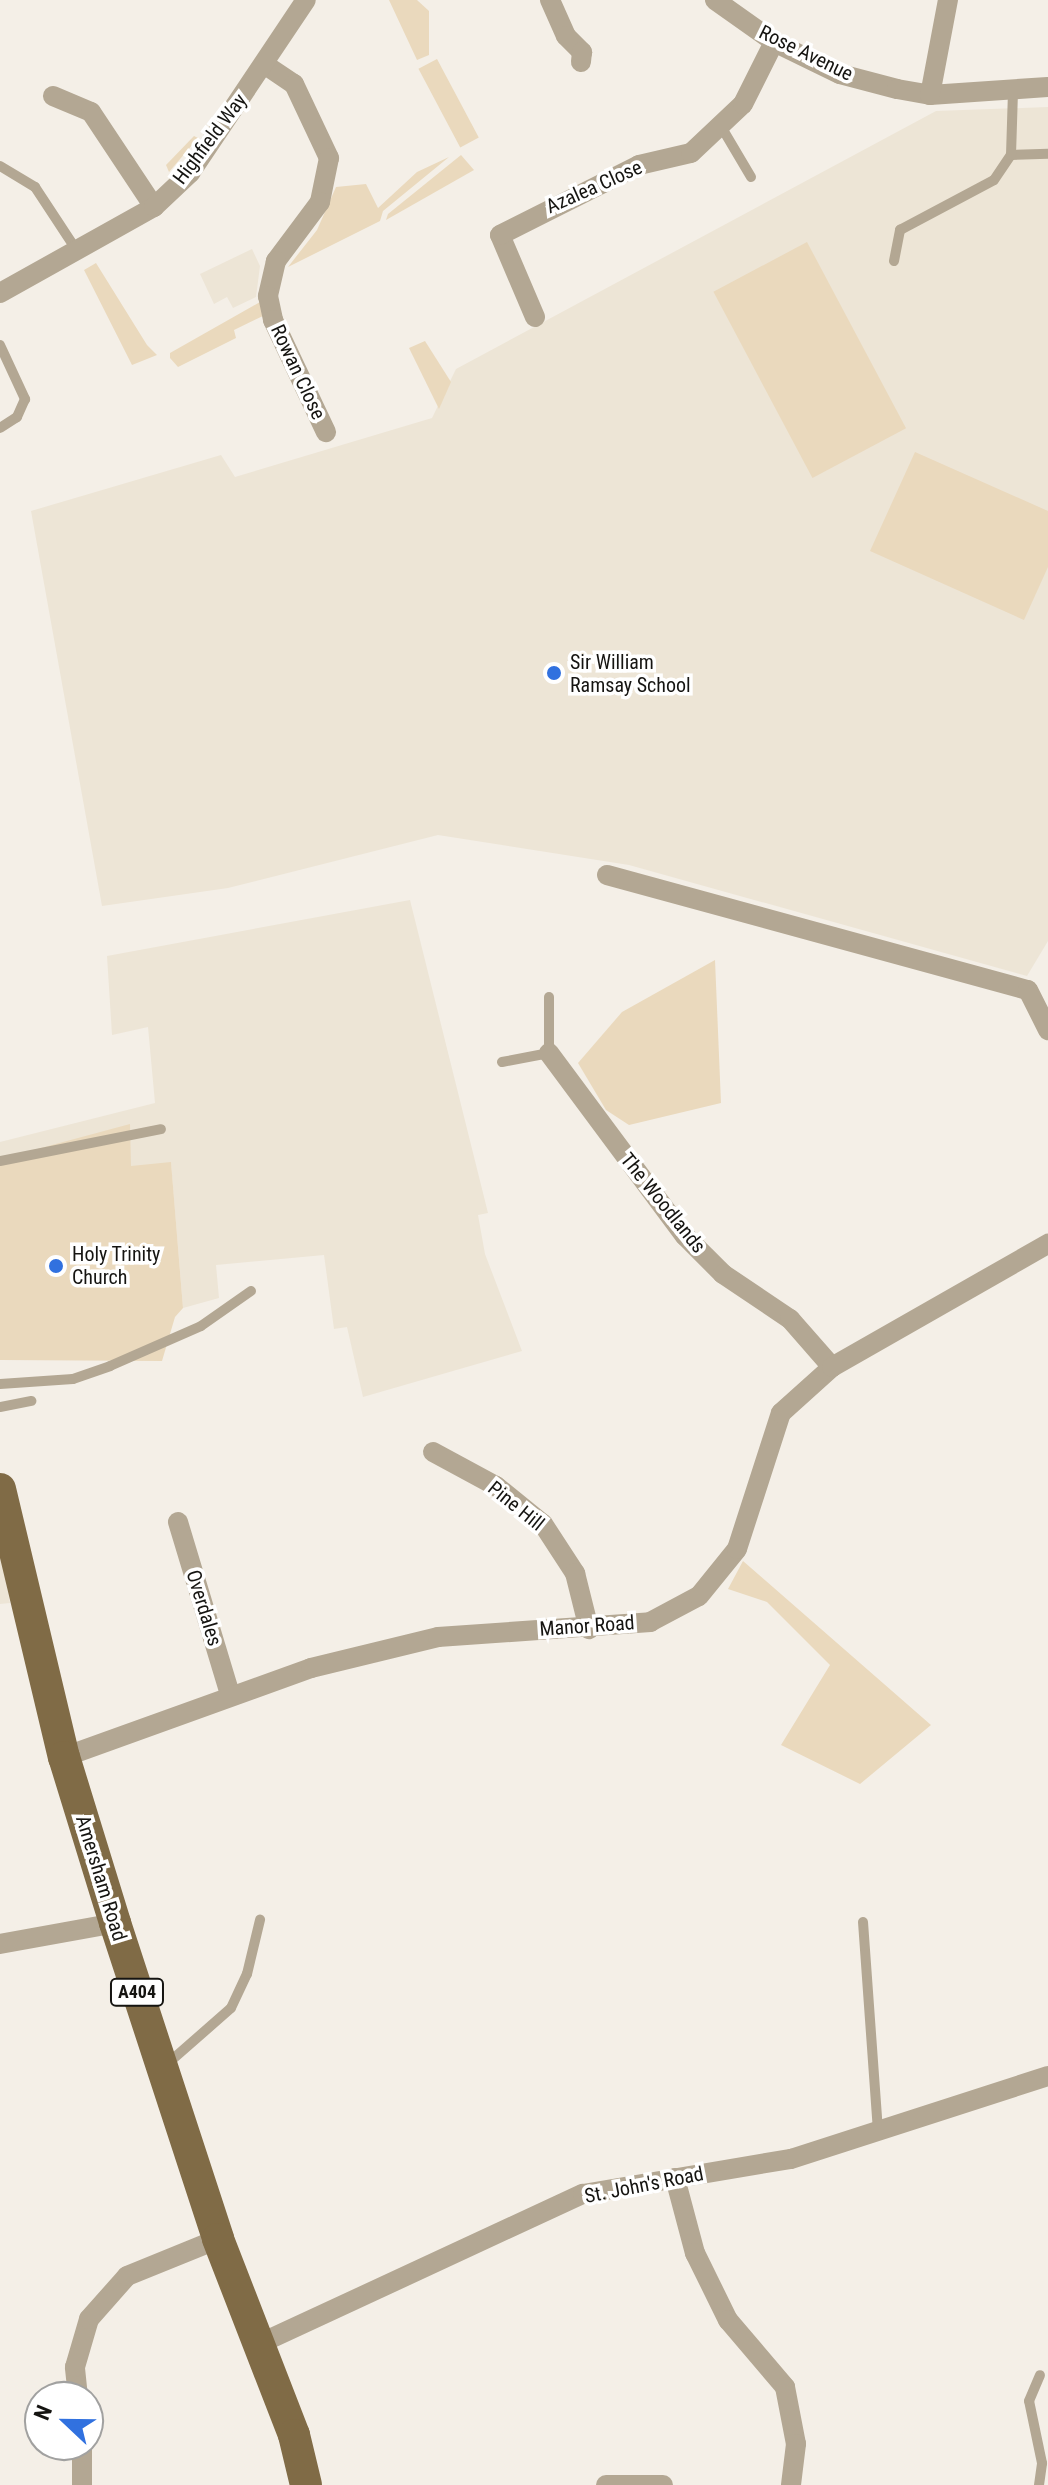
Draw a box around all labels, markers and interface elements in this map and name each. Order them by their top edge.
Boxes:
street label: Rose Avenue [755,20,857,86]
street label: Highfield Way [168,89,252,189]
street label: Azalea Close [542,155,646,219]
street label: Rowan Close [266,321,330,423]
place label: Sir William Ramsay School [570,650,691,697]
marker: Sir William Ramsay School [545,664,563,682]
street label: The Woodlands [615,1148,711,1258]
place label: Holy Trinity Church [72,1242,161,1289]
marker: Holy Trinity Church [47,1257,65,1275]
street label: Pine Hill [483,1476,549,1536]
street label: Overdales [181,1567,227,1649]
street label: Manor Road [539,1611,635,1641]
street label: Amersham Road [70,1812,132,1944]
road number: A404 [109,1978,165,2006]
street label: St. John's Road [582,2162,706,2208]
north arrow [24,2381,104,2461]
text: N [29,2402,57,2424]

